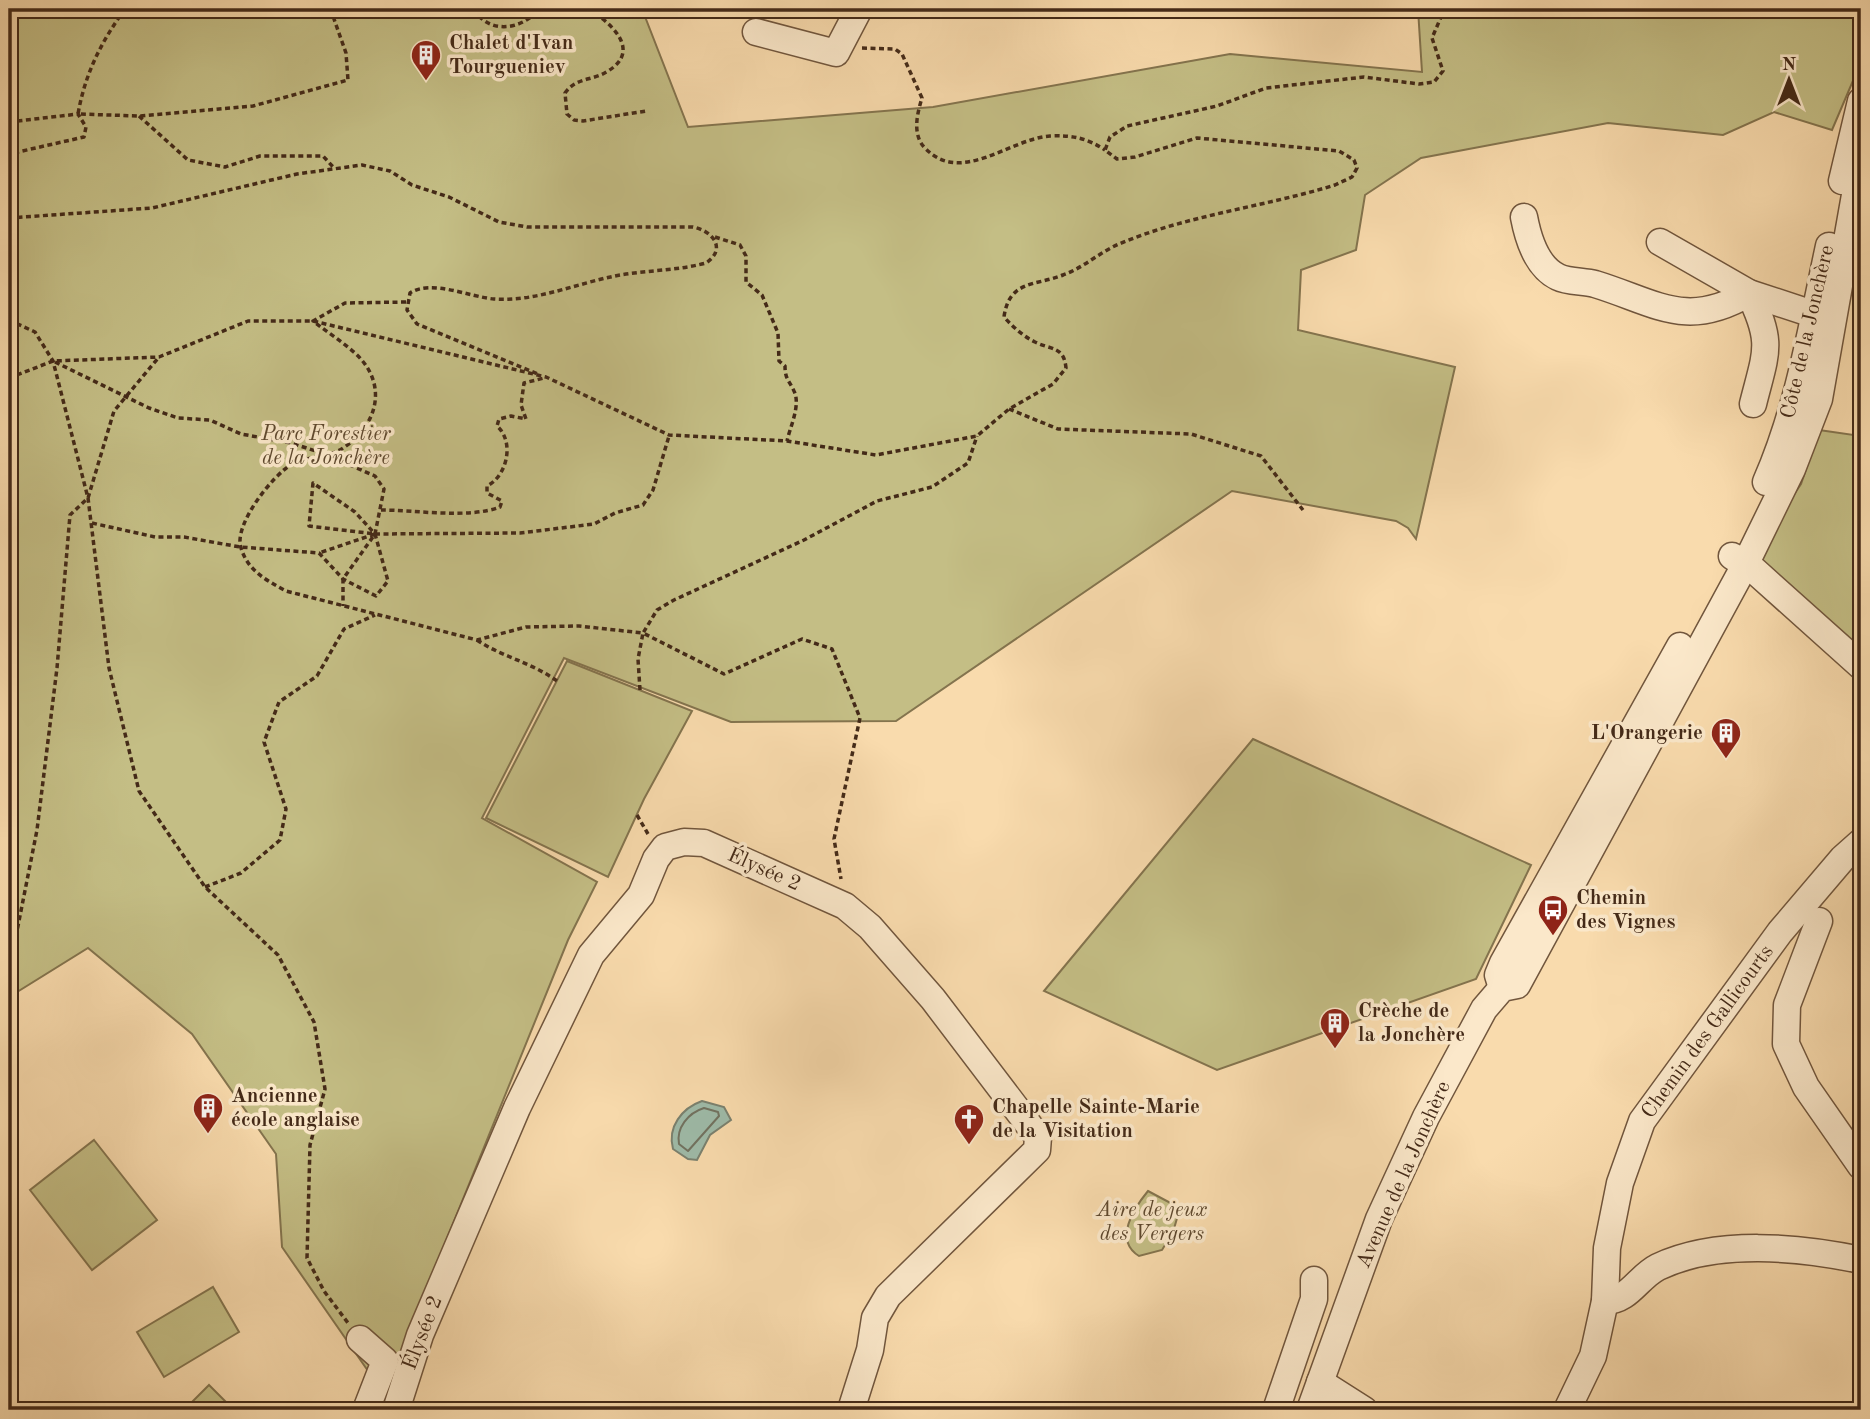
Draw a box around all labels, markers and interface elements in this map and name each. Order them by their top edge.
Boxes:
place label: Chalet d'Ivan Tourgueniev [449,33,573,78]
building icon: Chalet d'Ivan Tourgueniev [409,38,443,82]
north arrow [1755,46,1825,116]
text: N [1782,56,1797,75]
street label: Côte de la Jonchère [1778,243,1838,421]
park label: Parc Forestier de la Jonchère [260,424,392,469]
building icon: L'Orangerie [1709,716,1743,760]
place label: L'Orangerie [1591,723,1703,744]
street label: Élysée 2 [724,841,805,895]
place label: Chemin des Vignes [1576,888,1675,933]
bus stop icon: Chemin des Vignes [1536,893,1570,937]
street label: Chemin des Gallicourts [1638,941,1778,1123]
place label: Crèche de la Jonchère [1358,1001,1465,1046]
building icon: Crèche de la Jonchère [1318,1006,1352,1050]
street label: Avenue de la Jonchère [1353,1078,1455,1272]
place label: Ancienne école anglaise [231,1086,360,1131]
building icon: Ancienne école anglaise [191,1091,225,1135]
place label: Chapelle Sainte-Marie de la Visitation [992,1097,1200,1142]
church icon: Chapelle Sainte-Marie de la Visitation [952,1102,986,1146]
park label: Aire de jeux des Vergers [1096,1200,1208,1245]
street label: Élysée 2 [396,1291,447,1373]

